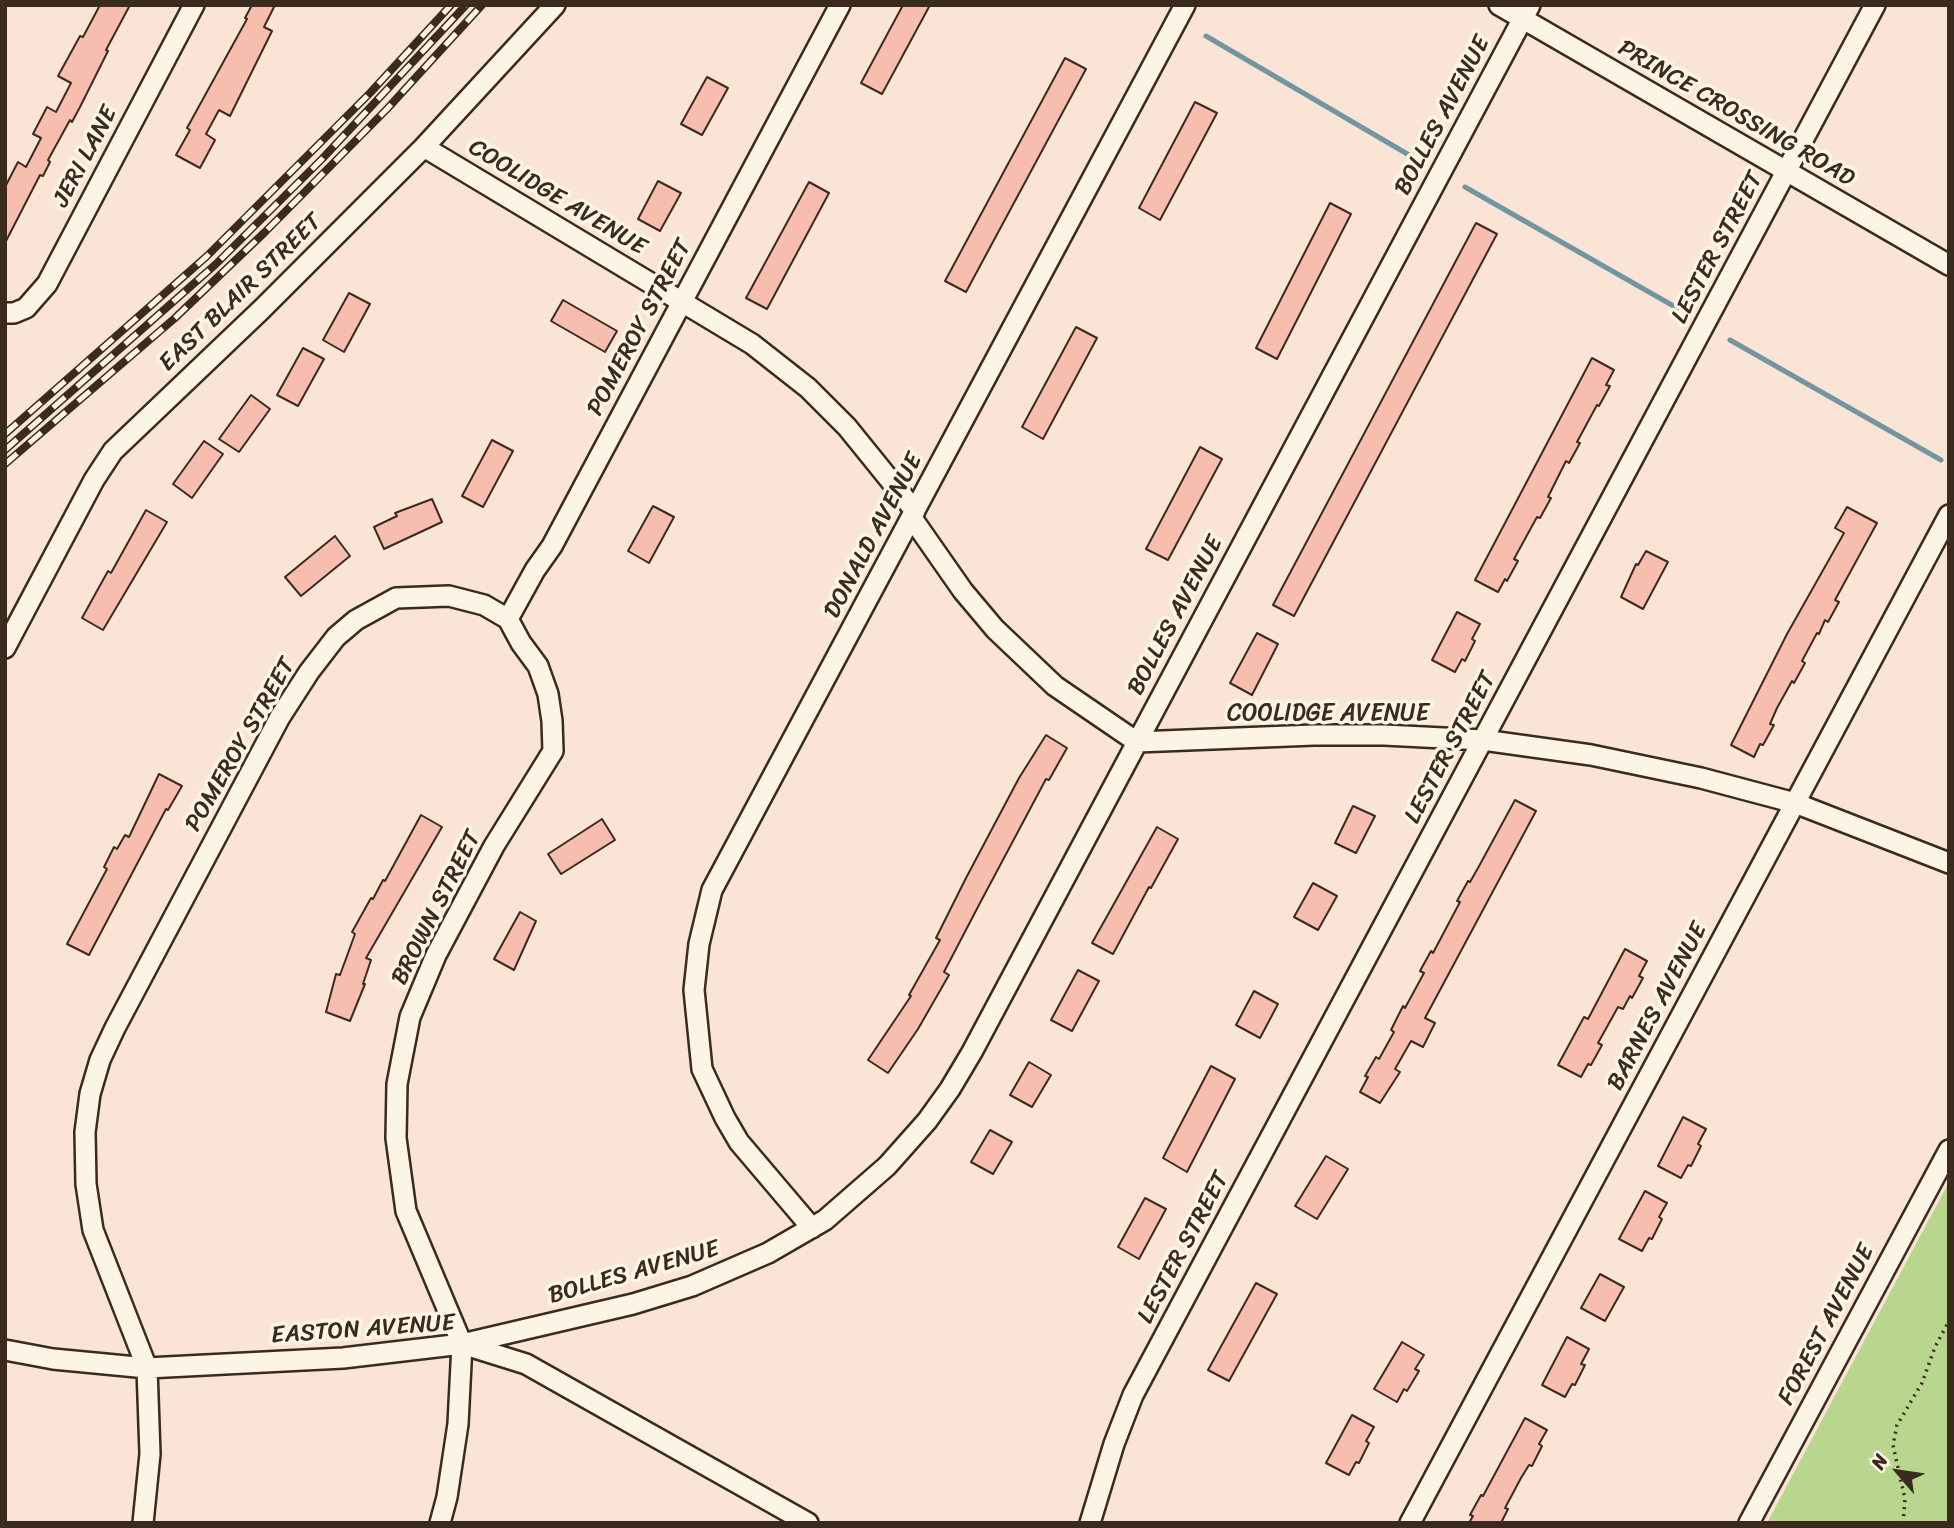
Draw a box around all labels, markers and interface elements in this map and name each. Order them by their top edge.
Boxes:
street label: BOLLES AVENUE [1389,31,1497,201]
street label: PRINCE CROSSING ROAD [1613,34,1859,194]
street label: JERI LANE [48,102,124,212]
street label: COOLIDGE AVENUE [463,134,651,262]
street label: LESTER STREET [1666,167,1770,329]
street label: EAST BLAIR STREET [154,208,328,378]
street label: POMEROY STREET [581,235,699,421]
street label: DONALD AVENUE [818,449,930,623]
street label: BOLLES AVENUE [1122,531,1230,701]
street label: POMEROY STREET [180,653,302,837]
street label: LESTER STREET [1399,667,1503,829]
street label: COOLIDGE AVENUE [1227,700,1429,728]
street label: BROWN STREET [386,826,488,990]
street label: BARNES AVENUE [1602,918,1714,1096]
street label: LESTER STREET [1132,1167,1236,1329]
street label: BOLLES AVENUE [545,1235,723,1311]
street label: FOREST AVENUE [1773,1240,1881,1410]
street label: EASTON AVENUE [270,1309,456,1351]
north arrow [1863,1437,1933,1507]
text: N [1862,1448,1897,1475]

